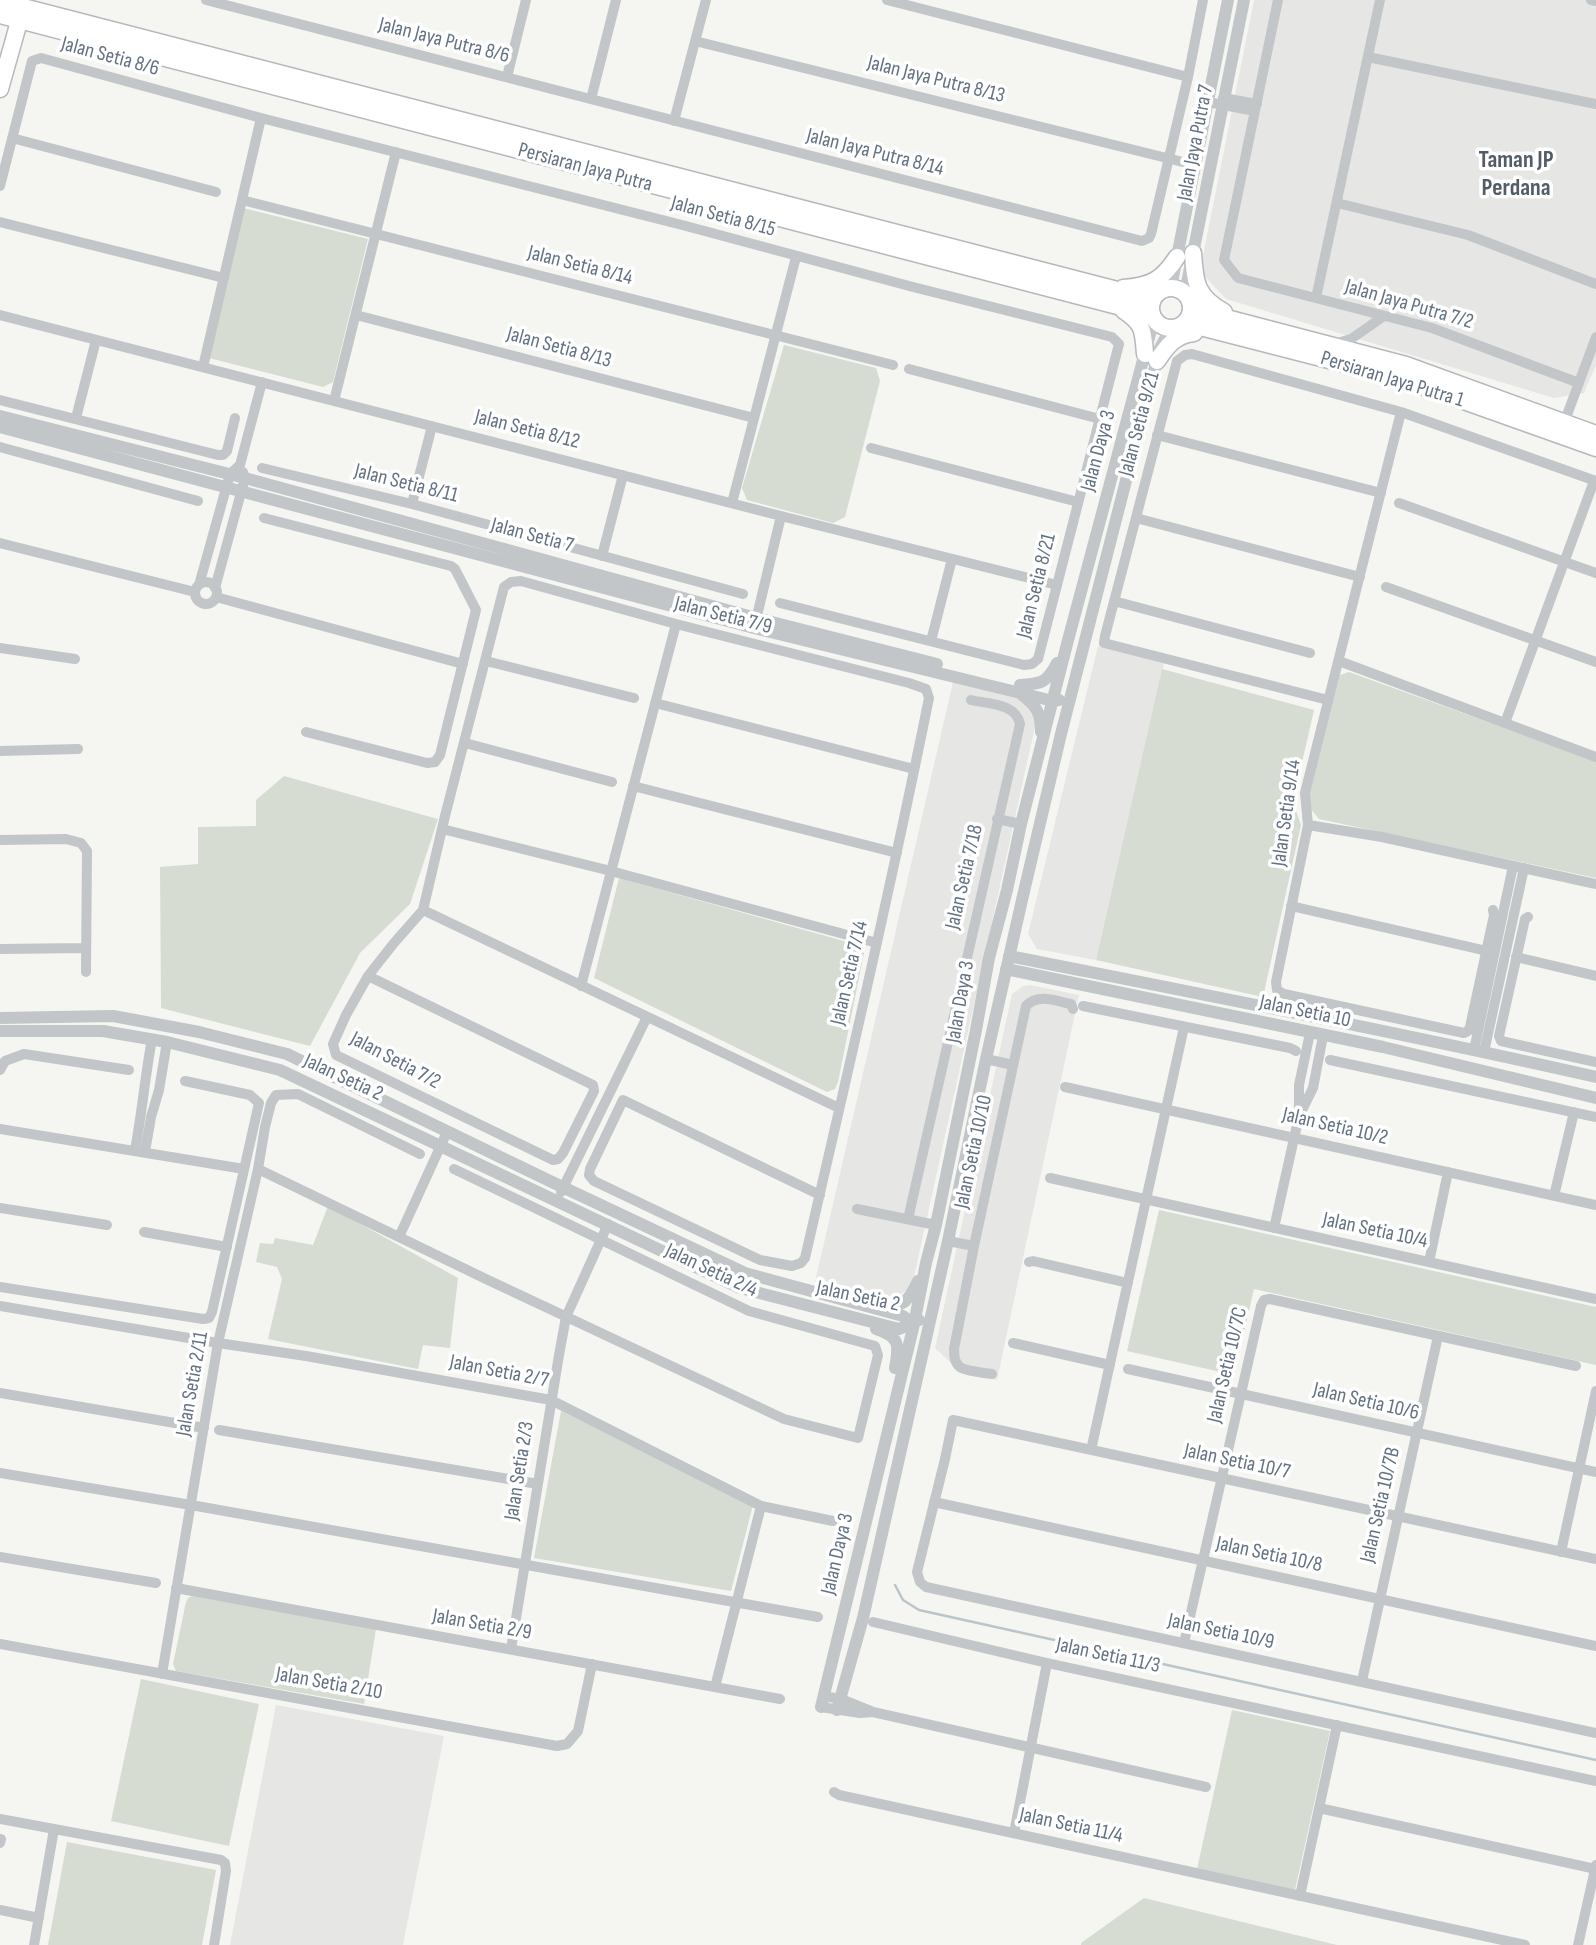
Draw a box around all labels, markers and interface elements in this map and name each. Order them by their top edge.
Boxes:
street label: Jalan Jaya Putra 8/6 [376,13,512,69]
street label: Jalan Setia 8/6 [58,32,162,82]
street label: Jalan Jaya Putra 8/13 [865,51,1007,109]
street label: Jalan Jaya Putra 7 [1172,83,1220,203]
street label: Jalan Jaya Putra 8/14 [804,124,946,182]
street label: Persiaran Jaya Putra [515,138,655,198]
district label: Taman JP Perdana [1478,147,1554,203]
street label: Jalan Setia 8/15 [668,191,778,243]
street label: Jalan Setia 8/14 [525,241,635,291]
street label: Jalan Jaya Putra 7/2 [1342,275,1476,335]
street label: Jalan Setia 8/13 [504,322,614,374]
street label: Persiaran Jaya Putra 1 [1317,346,1467,414]
street label: Jalan Setia 9/21 [1114,369,1166,479]
street label: Jalan Setia 8/12 [472,405,582,455]
street label: Jalan Daya 3 [1076,408,1122,494]
street label: Jalan Setia 8/11 [352,459,460,509]
street label: Jalan Setia 7 [488,513,576,559]
street label: Jalan Setia 8/21 [1012,531,1062,641]
street label: Jalan Setia 7/9 [672,592,774,640]
street label: Jalan Setia 9/14 [1267,758,1307,868]
street label: Jalan Setia 7/18 [941,822,989,932]
street label: Jalan Setia 7/14 [826,918,874,1028]
street label: Jalan Daya 3 [941,959,981,1045]
street label: Jalan Setia 10 [1257,990,1353,1034]
street label: Jalan Setia 7/2 [345,1027,445,1095]
street label: Jalan Setia 2 [299,1049,387,1107]
street label: Jalan Setia 10/10 [950,1093,998,1211]
street label: Jalan Setia 10/2 [1280,1103,1390,1151]
street label: Jalan Setia 10/4 [1320,1208,1430,1254]
street label: Jalan Setia 2/4 [661,1239,761,1303]
street label: Jalan Setia 2 [814,1276,902,1318]
street label: Jalan Setia 10/7C [1202,1305,1254,1425]
street label: Jalan Setia 2/11 [171,1330,215,1438]
street label: Jalan Setia 2/7 [447,1350,551,1394]
street label: Jalan Setia 10/6 [1311,1378,1421,1426]
street label: Jalan Setia 2/3 [500,1420,540,1522]
street label: Jalan Setia 10/7 [1182,1438,1292,1486]
street label: Jalan Setia 10/7B [1356,1445,1406,1565]
street label: Jalan Daya 3 [816,1511,860,1597]
street label: Jalan Setia 10/8 [1214,1531,1324,1579]
street label: Jalan Setia 2/9 [430,1604,534,1646]
street label: Jalan Setia 10/9 [1166,1608,1276,1656]
street label: Jalan Setia 11/3 [1054,1633,1162,1679]
street label: Jalan Setia 2/10 [274,1662,384,1706]
street label: Jalan Setia 11/4 [1017,1803,1125,1849]

